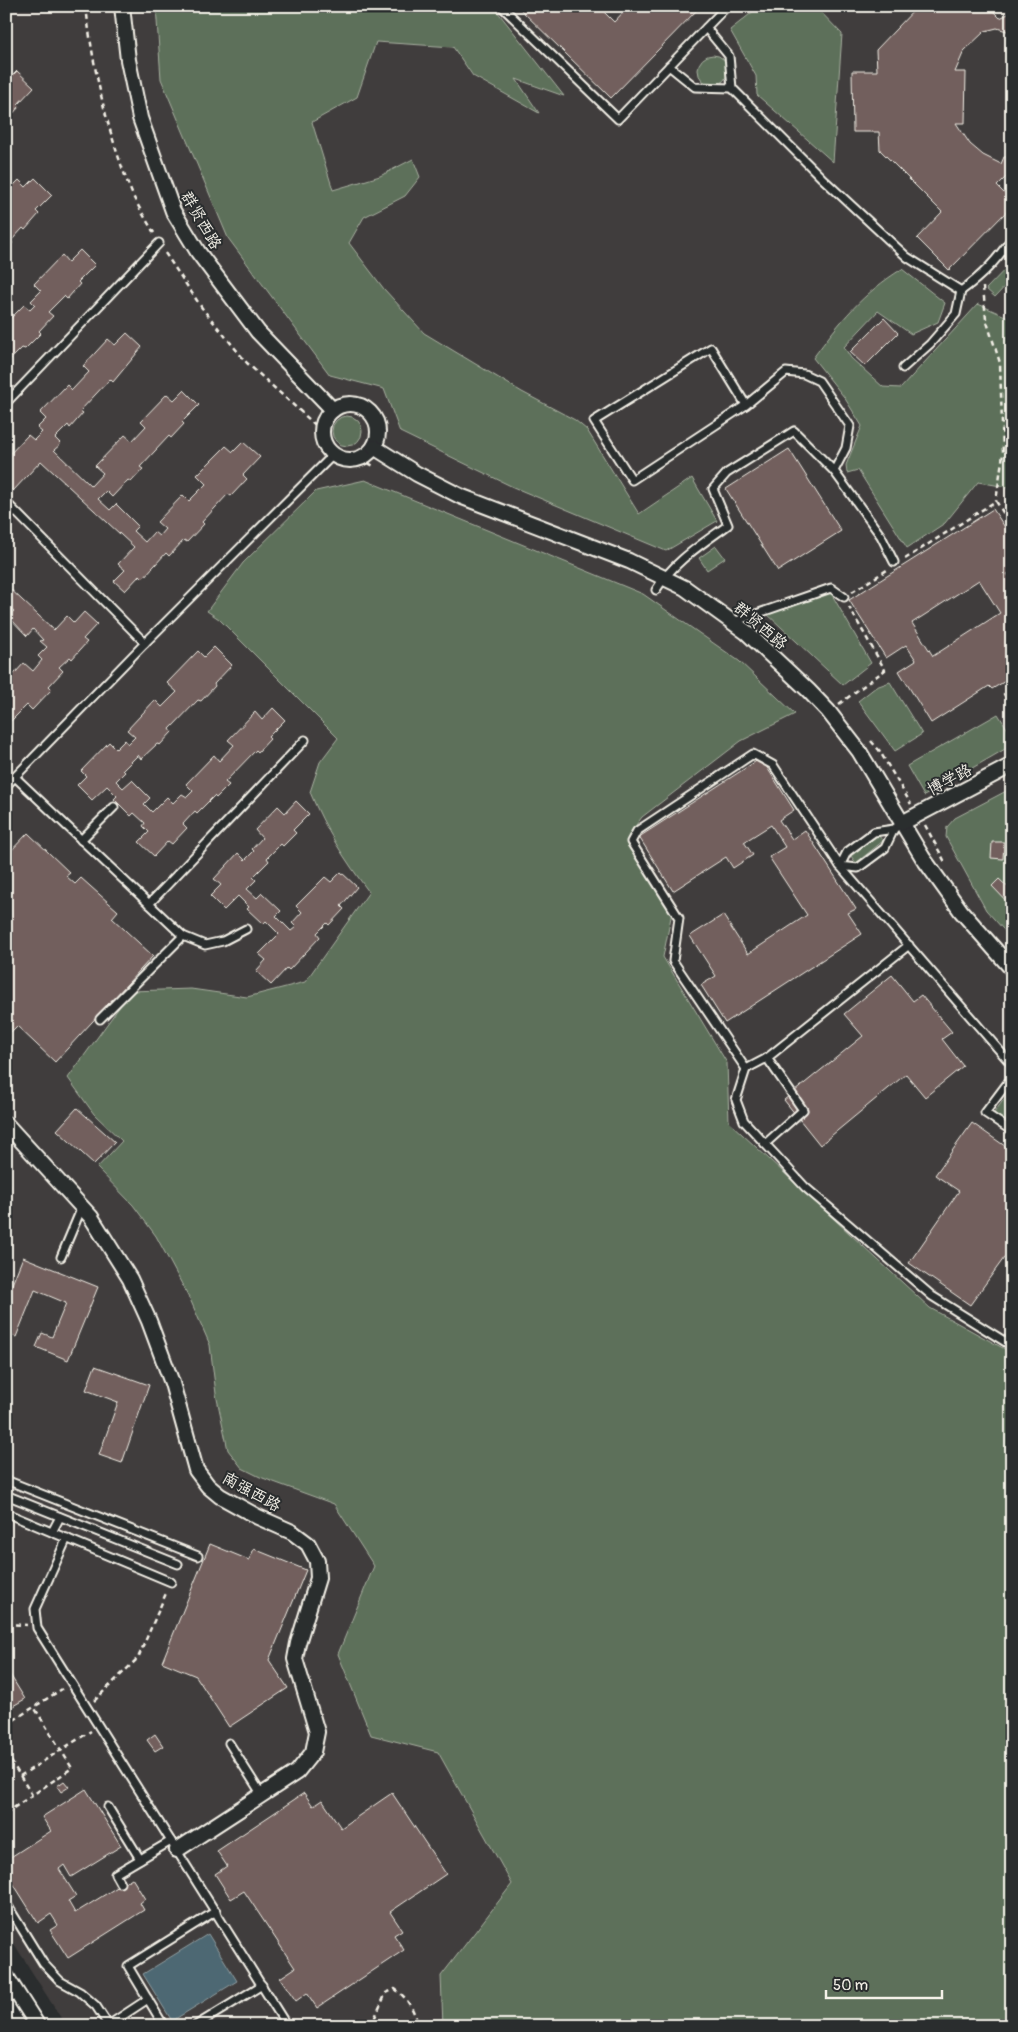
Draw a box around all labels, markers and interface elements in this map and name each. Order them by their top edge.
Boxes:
street label: 群贤西路 [176,188,226,253]
street label: 群贤西路 [729,598,791,654]
street label: 博学路 [924,760,975,800]
street label: 南强西路 [219,1468,284,1516]
scale bar [826,1967,942,1999]
text: 50 m [833,1976,868,1995]

